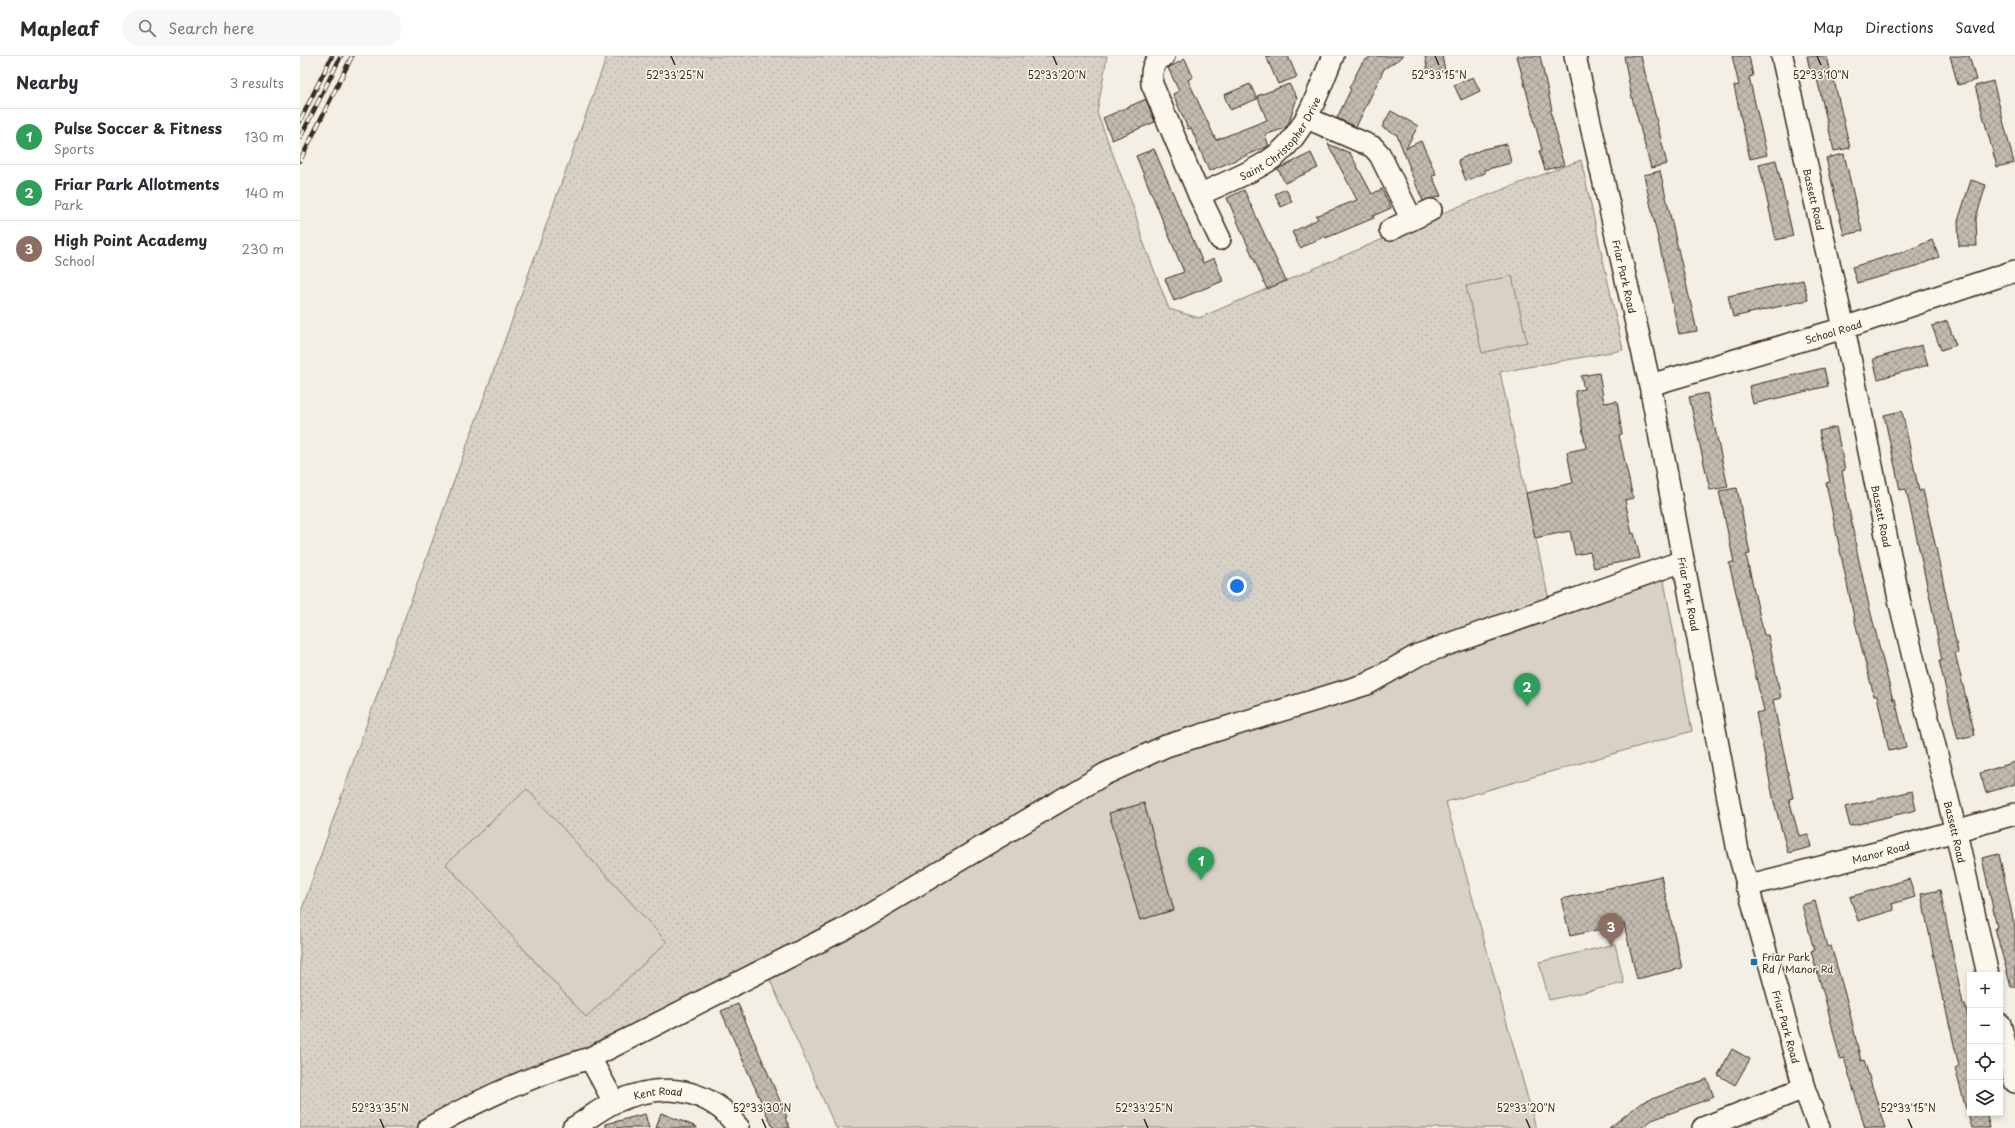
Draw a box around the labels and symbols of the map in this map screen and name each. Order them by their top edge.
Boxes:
text: 52°33'25"N [646,67,704,82]
text: 52°33'20"N [1028,67,1087,82]
text: 52°33'15"N [1411,67,1467,82]
text: 52°33'10"N [1793,67,1849,82]
street label: Saint Christopher Drive [1237,94,1323,183]
street label: Bassett Road [1800,167,1829,232]
street label: Friar Park Road [1610,238,1641,315]
street label: School Road [1803,315,1864,347]
street label: Bassett Road [1869,484,1896,549]
street label: Friar Park Road [1675,555,1704,633]
your location [1227,576,1247,596]
pin: 2 [1514,673,1540,706]
street label: Bassett Road [1941,799,1970,864]
street label: Manor Road [1850,837,1912,866]
pin: 1 [1188,847,1214,880]
pin: 3 [1598,913,1624,946]
place label: Friar Park Rd / Manor Rd [1762,949,1833,976]
marker: Friar Park Rd / Manor Rd [1749,957,1759,967]
street label: Friar Park Road [1770,988,1804,1065]
street label: Kent Road [632,1082,684,1102]
text: 52°33'35"N [351,1100,409,1115]
text: 52°33'30"N [733,1100,791,1115]
text: 52°33'25"N [1115,1100,1173,1115]
text: 52°33'20"N [1497,1100,1556,1115]
text: 52°33'15"N [1880,1100,1936,1115]

